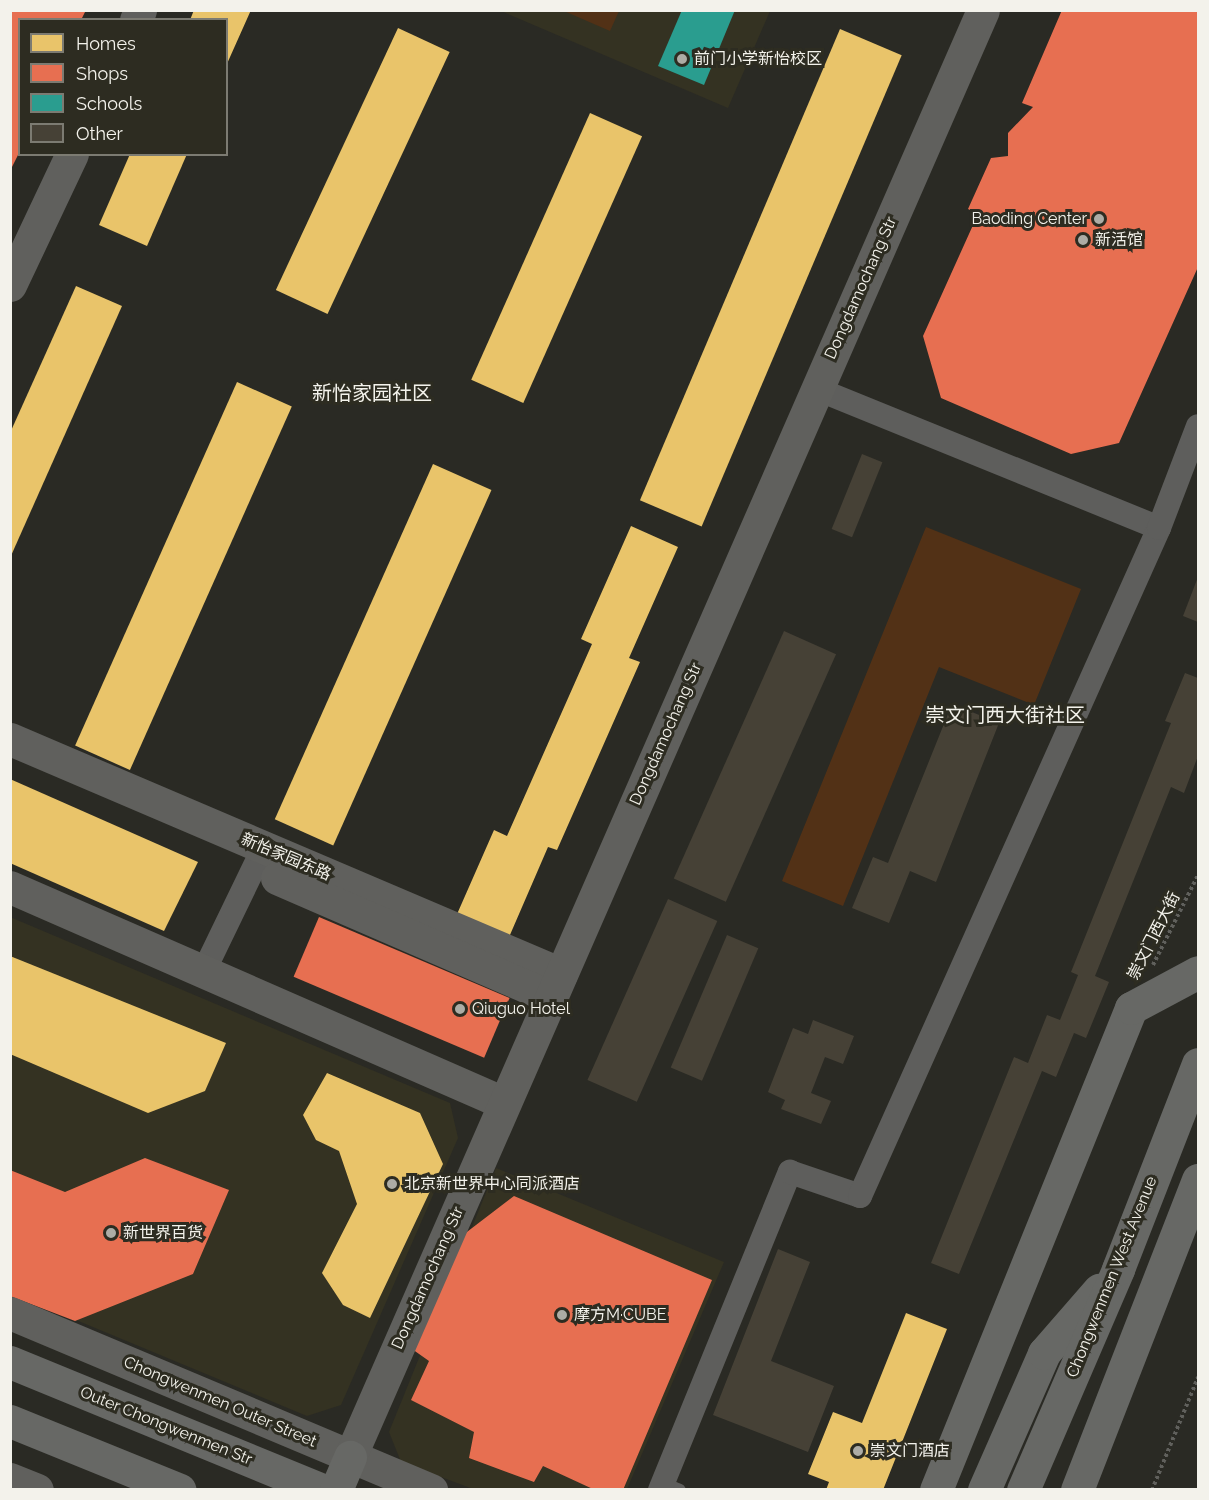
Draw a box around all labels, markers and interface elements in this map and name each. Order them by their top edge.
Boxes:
legend [18,18,228,156]
text: Homes [76,33,136,54]
place label: 前门小学新怡校区 [694,49,822,69]
marker: 前门小学新怡校区 [675,52,689,66]
text: Shops [76,63,128,84]
text: Schools [76,93,142,114]
text: Other [76,123,123,144]
place label: Baoding Center [972,209,1087,229]
marker: Baoding Center [1092,212,1106,226]
street label: Dongdamochang Str [821,214,901,362]
place label: 新活馆 [1095,230,1143,250]
marker: 新活馆 [1076,233,1090,247]
district label: 新怡家园社区 [312,381,432,405]
street label: Dongdamochang Str [626,660,706,808]
district label: 崇文门西大街社区 [925,703,1085,727]
street label: 新怡家园东路 [238,829,334,885]
street label: 崇文门西大街 [1124,889,1184,983]
place label: Qiuguo Hotel [472,999,570,1019]
marker: Qiuguo Hotel [453,1002,467,1016]
street label: Chongwenmen West Avenue [1063,1173,1161,1381]
place label: 北京新世界中心同派酒店 [404,1174,580,1194]
marker: 北京新世界中心同派酒店 [385,1177,399,1191]
street label: Dongdamochang Str [388,1204,468,1352]
place label: 新世界百货 [123,1223,203,1243]
marker: 新世界百货 [104,1226,118,1240]
place label: 摩方M·CUBE [574,1305,667,1325]
marker: 摩方M·CUBE [555,1308,569,1322]
street label: Chongwenmen Outer Street [120,1352,320,1452]
street label: Outer Chongwenmen Str [77,1383,255,1469]
place label: 崇文门酒店 [870,1441,950,1461]
marker: 崇文门酒店 [851,1444,865,1458]

